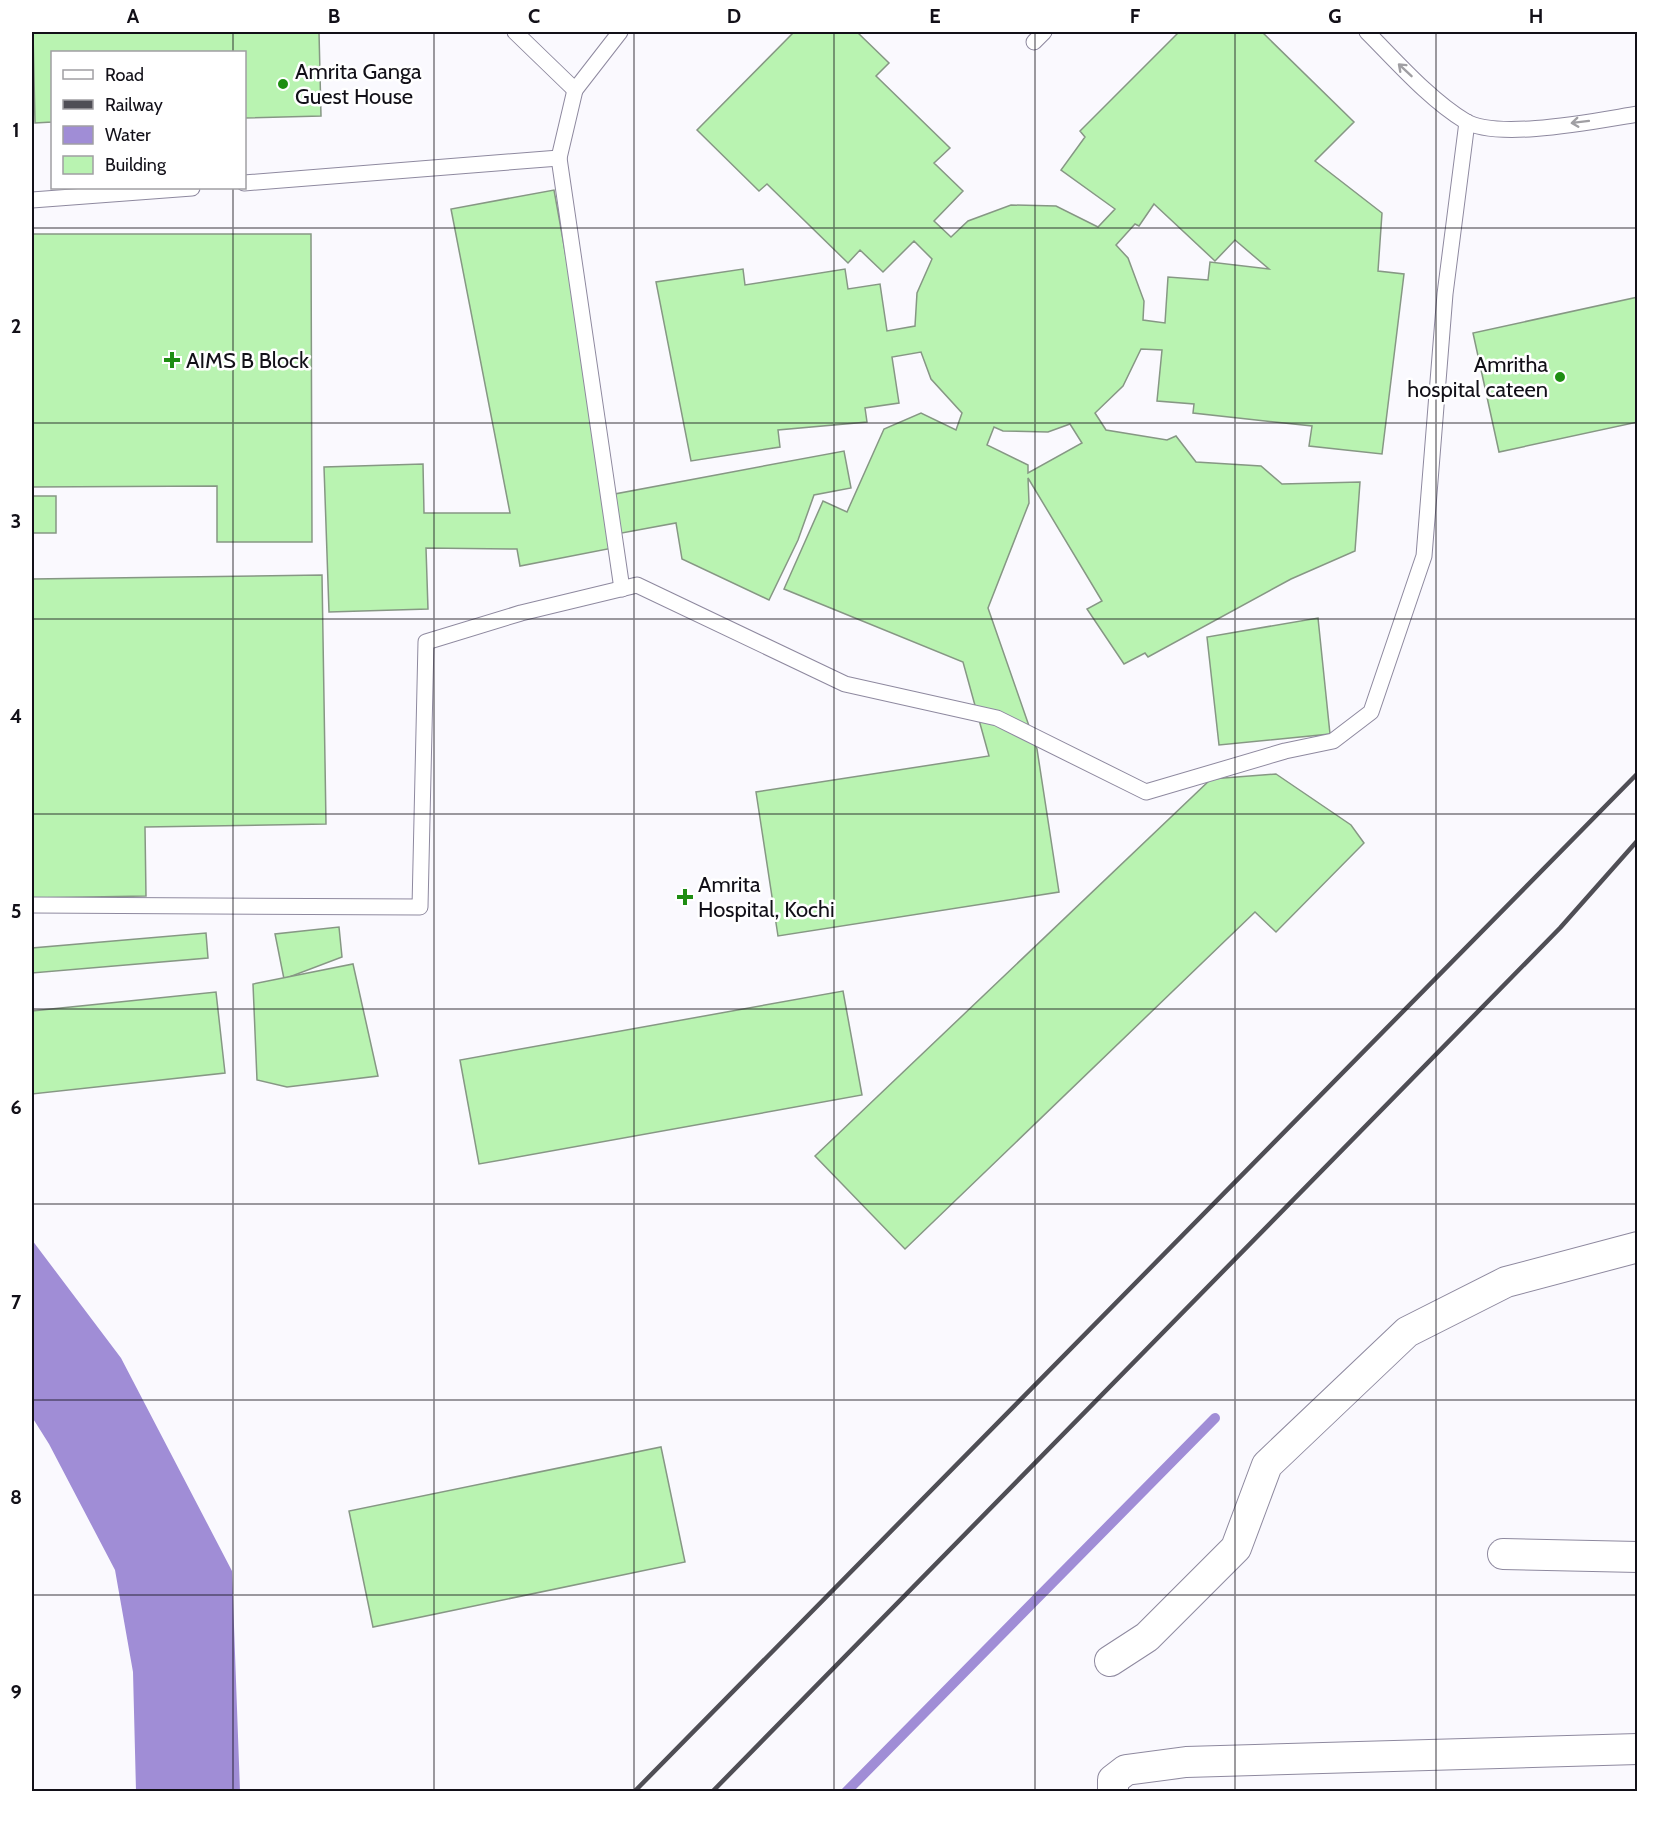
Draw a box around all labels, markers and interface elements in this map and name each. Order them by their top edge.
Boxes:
text: A [127,4,140,28]
text: B [328,4,340,28]
text: C [528,4,540,28]
text: D [727,4,741,28]
text: E [929,4,941,28]
text: F [1130,4,1141,28]
text: G [1328,4,1342,28]
text: H [1529,4,1543,28]
legend [51,51,246,189]
place label: Amrita Ganga Guest House [295,58,422,110]
one-way arrow [1398,62,1413,77]
text: Road [105,64,144,86]
marker: Amrita Ganga Guest House [276,77,290,91]
text: Railway [105,94,163,116]
one-way arrow [1570,117,1590,128]
text: 1 [12,118,20,142]
text: Water [105,124,151,146]
text: Building [105,154,167,176]
text: 2 [11,314,21,338]
place label: AIMS B Block [186,347,309,374]
marker: AIMS B Block [163,351,181,369]
place label: Amritha hospital cateen [1407,351,1548,403]
marker: Amritha hospital cateen [1553,370,1567,384]
text: 3 [11,509,21,533]
text: 4 [10,704,22,728]
place label: Amrita Hospital, Kochi [698,871,835,923]
marker: Amrita Hospital, Kochi [676,888,694,906]
text: 5 [11,899,21,923]
text: 6 [10,1095,22,1119]
text: 7 [11,1290,22,1314]
text: 8 [10,1485,22,1509]
text: 9 [10,1680,22,1704]

